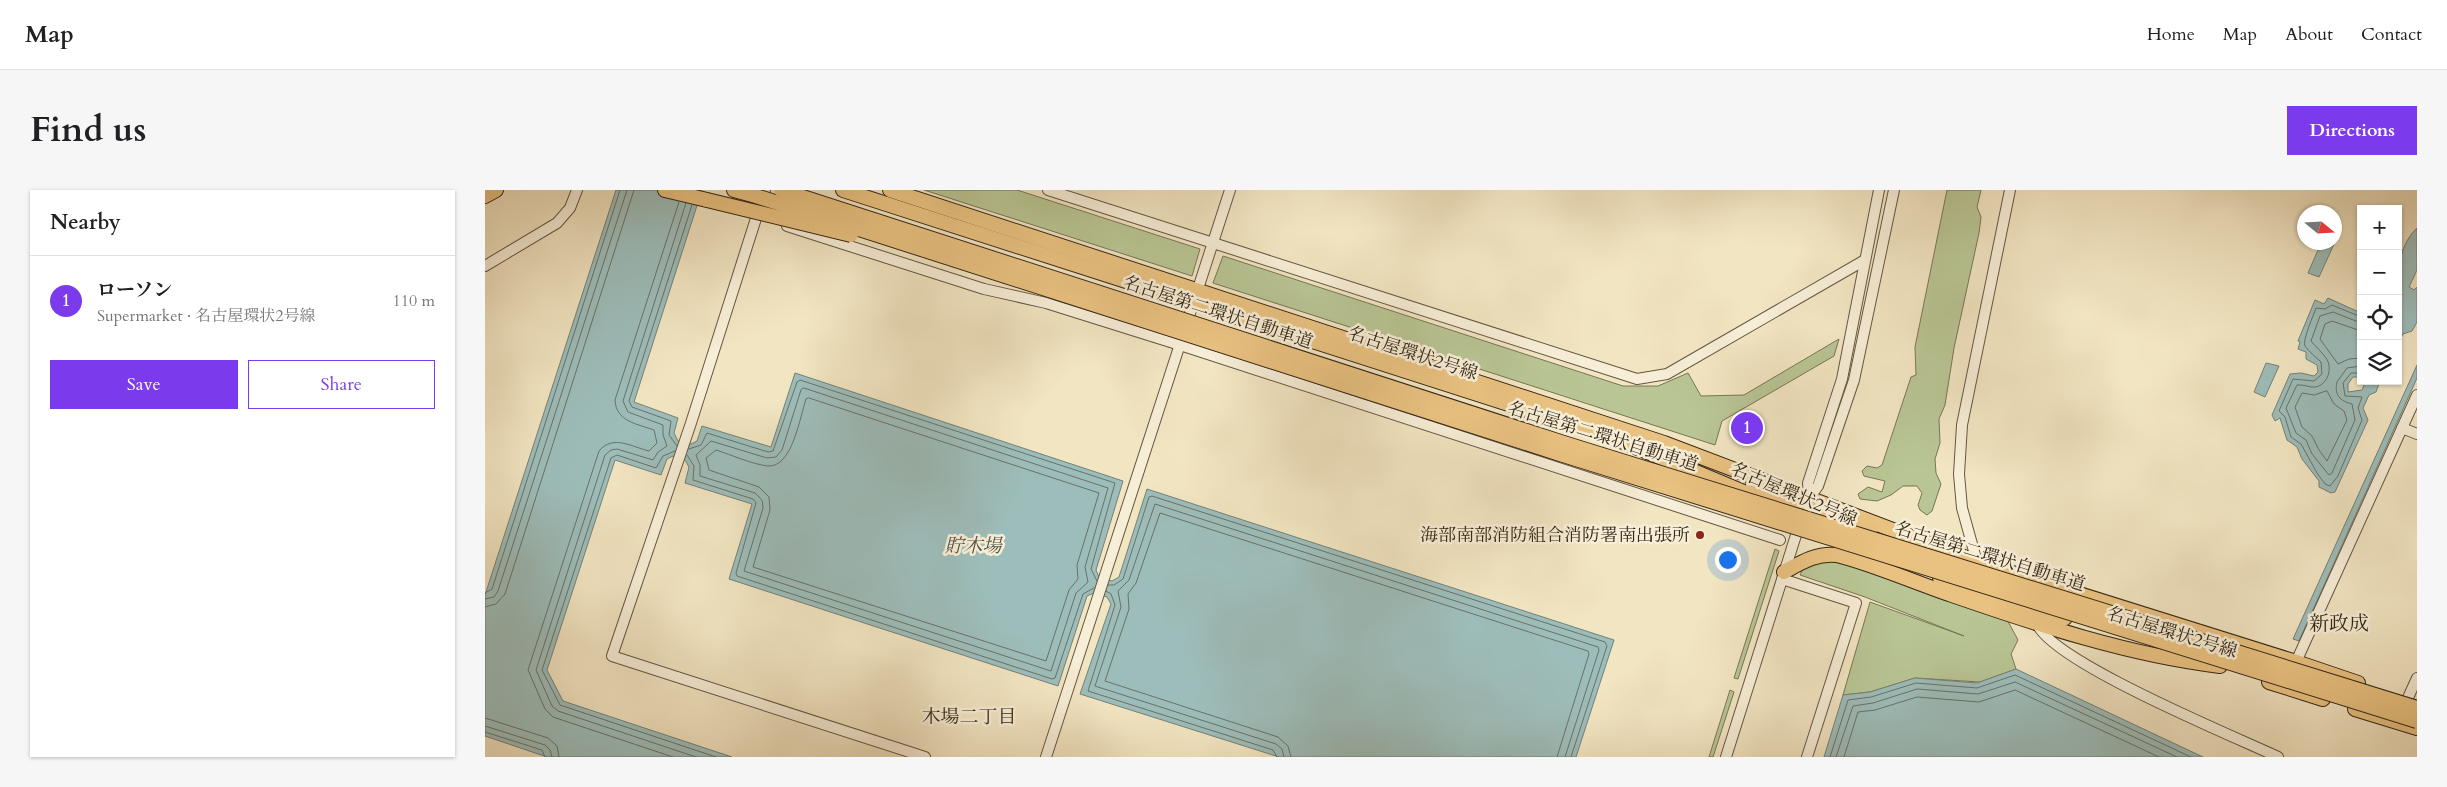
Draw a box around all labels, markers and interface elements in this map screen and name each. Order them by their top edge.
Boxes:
text: Map [25,18,74,51]
text: Home [2147,22,2195,47]
text: Map [2223,22,2257,47]
text: About [2285,22,2333,47]
text: Contact [2361,22,2422,47]
text: Find us [30,106,146,154]
button: Directions [2287,106,2417,155]
north arrow [2297,205,2342,250]
map controls [2357,205,2402,385]
button: + [2357,205,2402,250]
text: Nearby [50,208,121,237]
button: − [2357,250,2402,295]
street label: 名古屋第二環状自動車道 [1120,270,1316,355]
text: ローソン [97,277,172,303]
text: 1 [62,290,70,312]
text: 110 m [393,290,435,312]
button: locate [2357,295,2402,340]
text: Supermarket · 名古屋環状2号線 [97,305,315,327]
street label: 名古屋環状2号線 [1345,321,1481,386]
button: layers [2357,340,2402,385]
button: Save [50,360,238,409]
button: Share [248,360,435,409]
street label: 名古屋第二環状自動車道 [1505,396,1701,477]
pin: 1 [1731,409,1763,447]
street label: 名古屋環状2号線 [1727,457,1861,532]
street label: 名古屋第二環状自動車道 [1892,516,2088,597]
place label: 海部南部消防組合消防署南出張所 [1420,523,1690,548]
marker: 海部南部消防組合消防署南出張所 [1694,529,1706,541]
water label: 貯木場 [944,533,1003,559]
your location [1715,547,1741,573]
street label: 名古屋環状2号線 [2104,601,2240,664]
district label: 新政成 [2309,610,2369,637]
district label: 木場二丁目 [921,704,1017,730]

